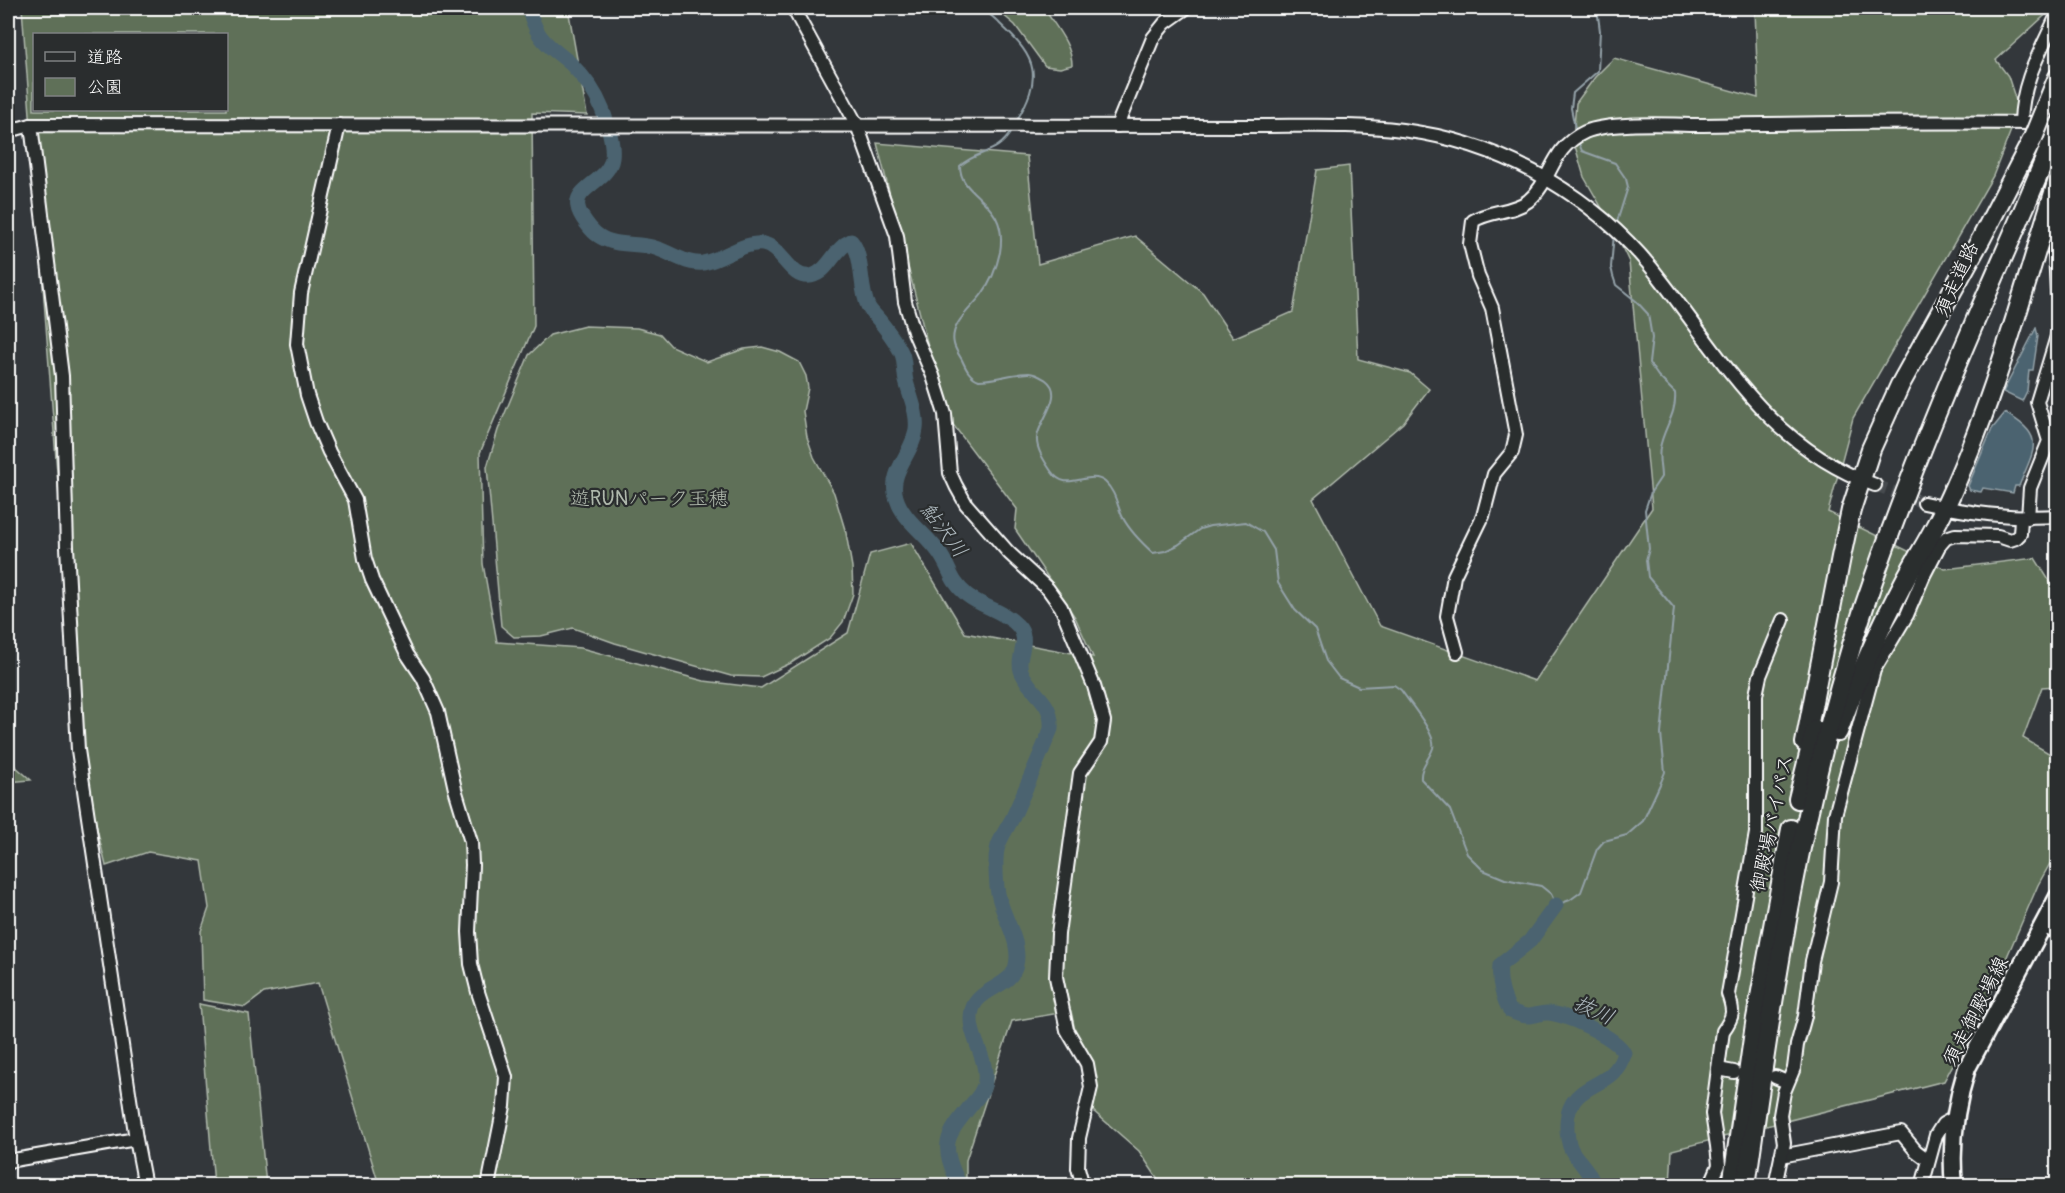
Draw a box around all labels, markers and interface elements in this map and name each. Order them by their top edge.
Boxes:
legend [33,33,228,111]
text: 道路 [87,46,123,69]
text: 公園 [87,76,123,99]
street label: 須走道路 [1929,238,1984,321]
park label: 遊RUNパーク玉穂 [570,486,728,511]
water label: 鮎沢川 [914,497,973,564]
street label: 御殿場バイパス [1745,752,1798,894]
street label: 須走御殿場線 [1937,952,2014,1070]
water label: 抜川 [1569,989,1619,1032]

